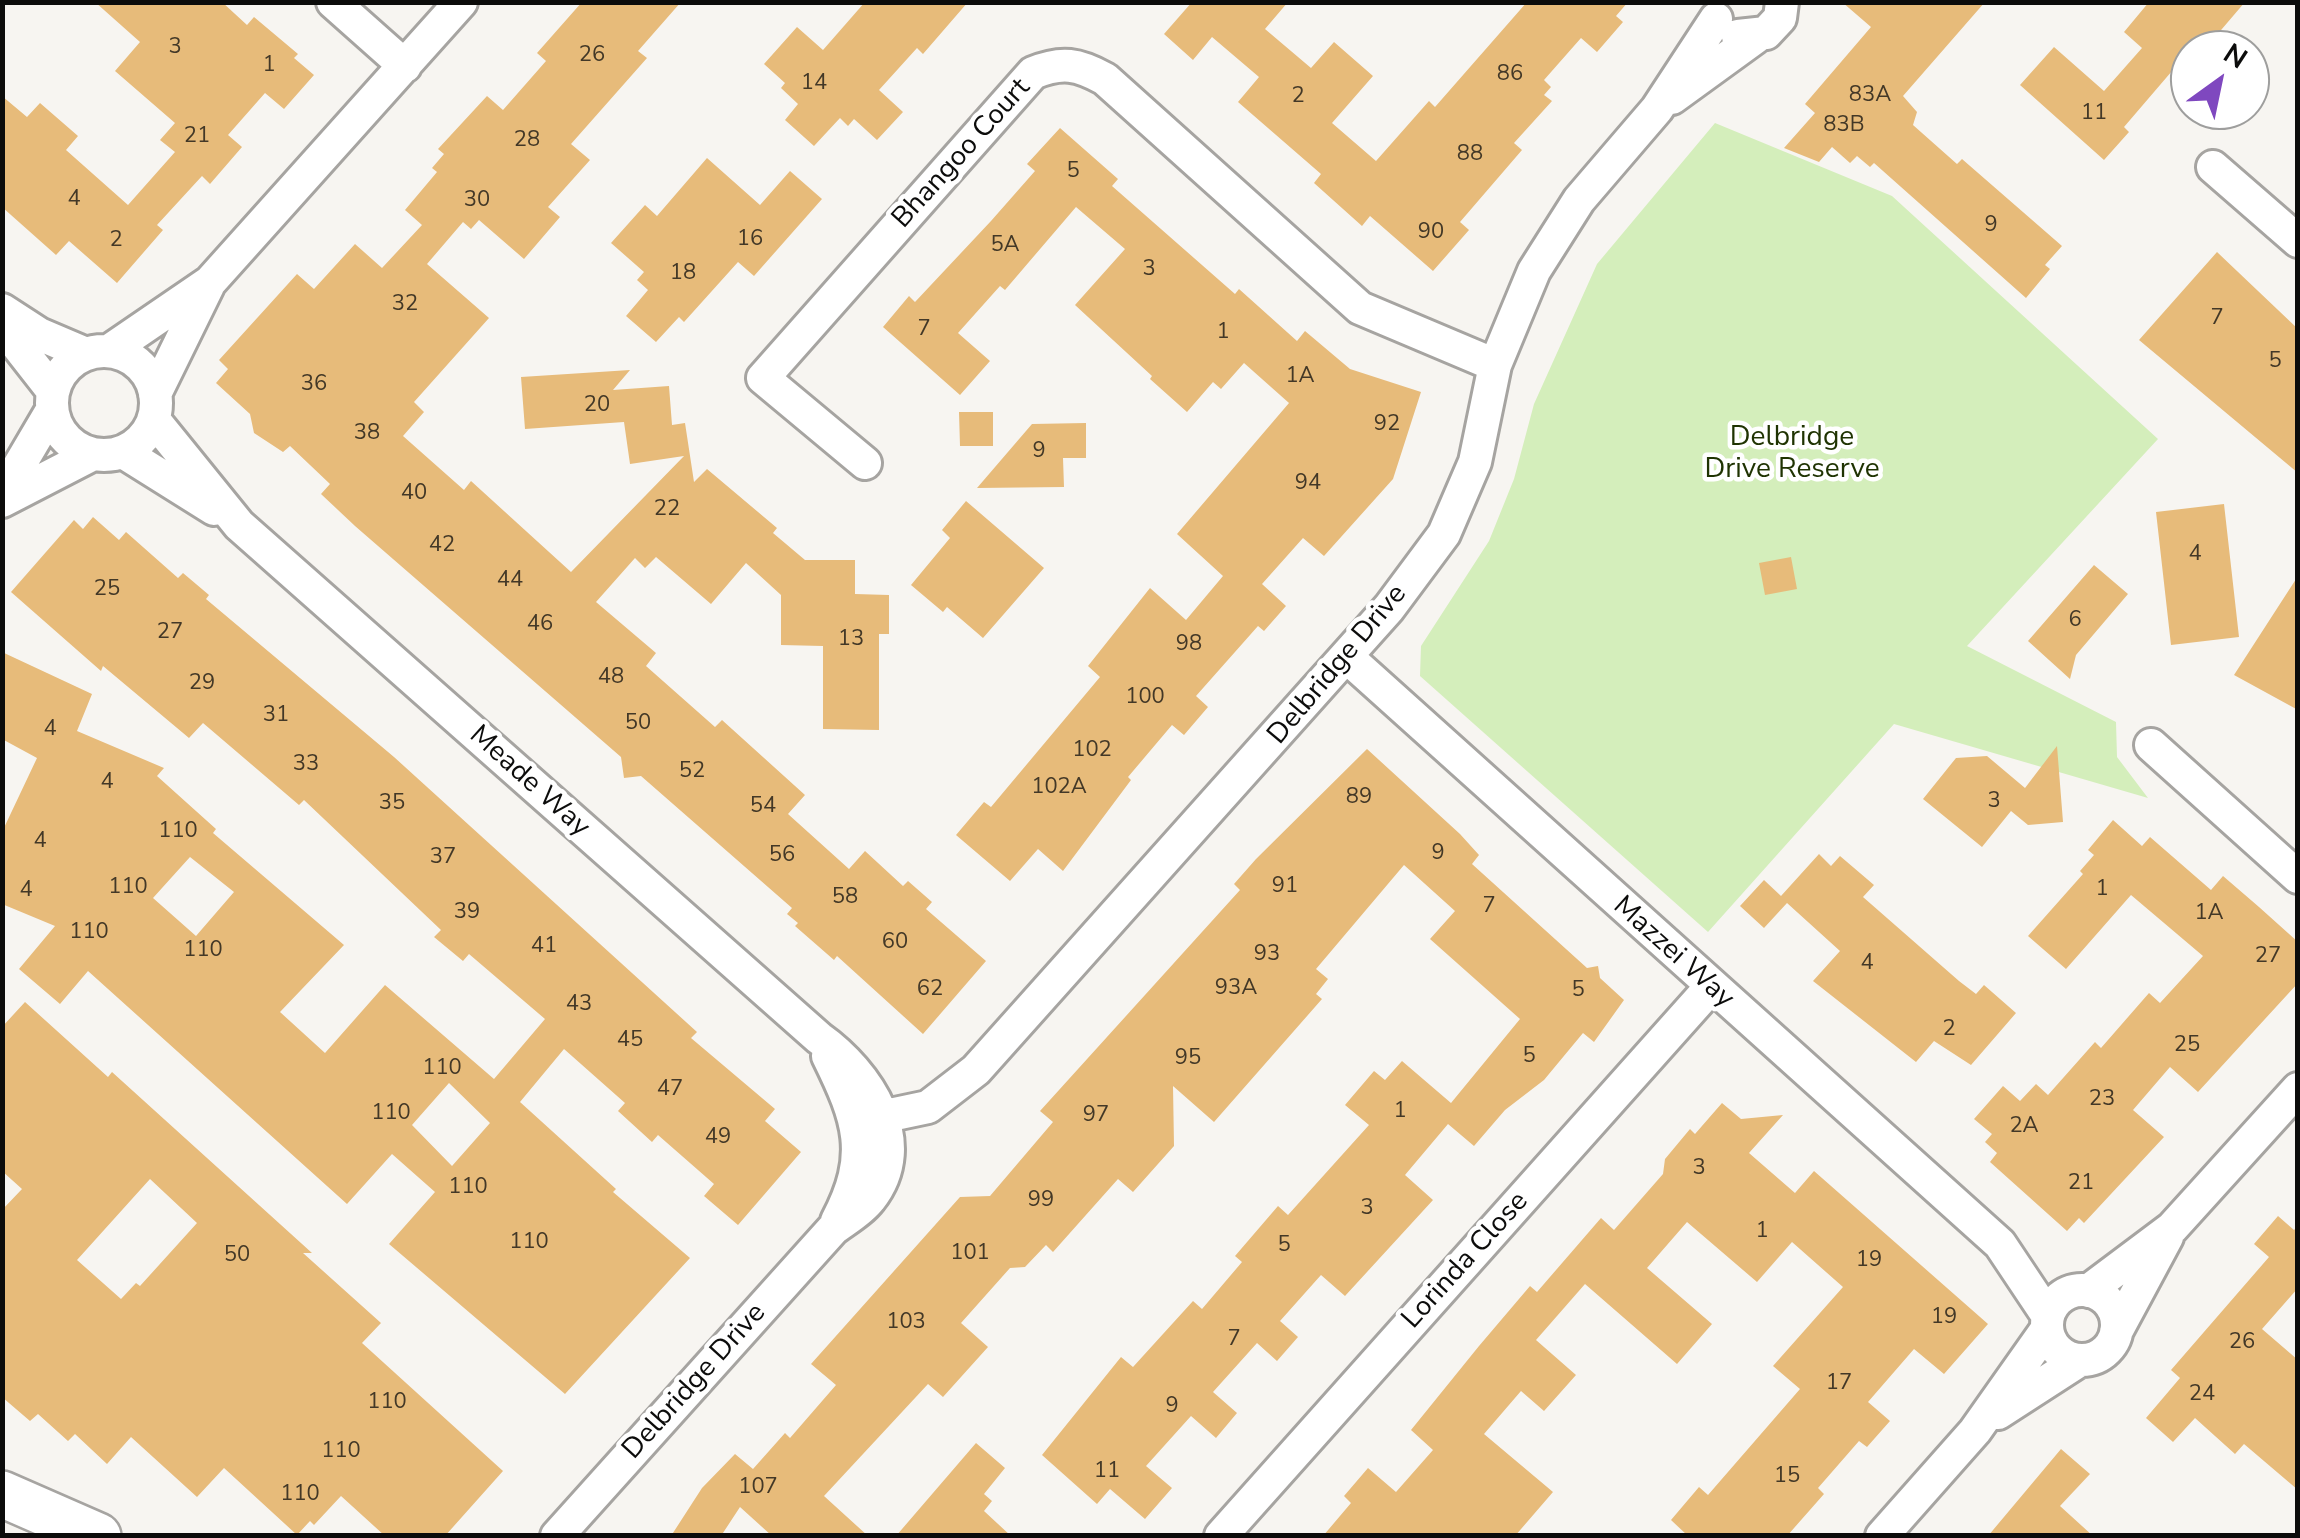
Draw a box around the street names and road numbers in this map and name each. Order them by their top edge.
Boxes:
street label: Bhangoo Court [886,72,1038,236]
street label: Delbridge Drive [1261,578,1415,752]
street label: Meade Way [462,719,596,845]
street label: Mazzei Way [1606,890,1740,1016]
street label: Lorinda Close [1396,1186,1536,1336]
street label: Delbridge Drive [616,1297,774,1467]

